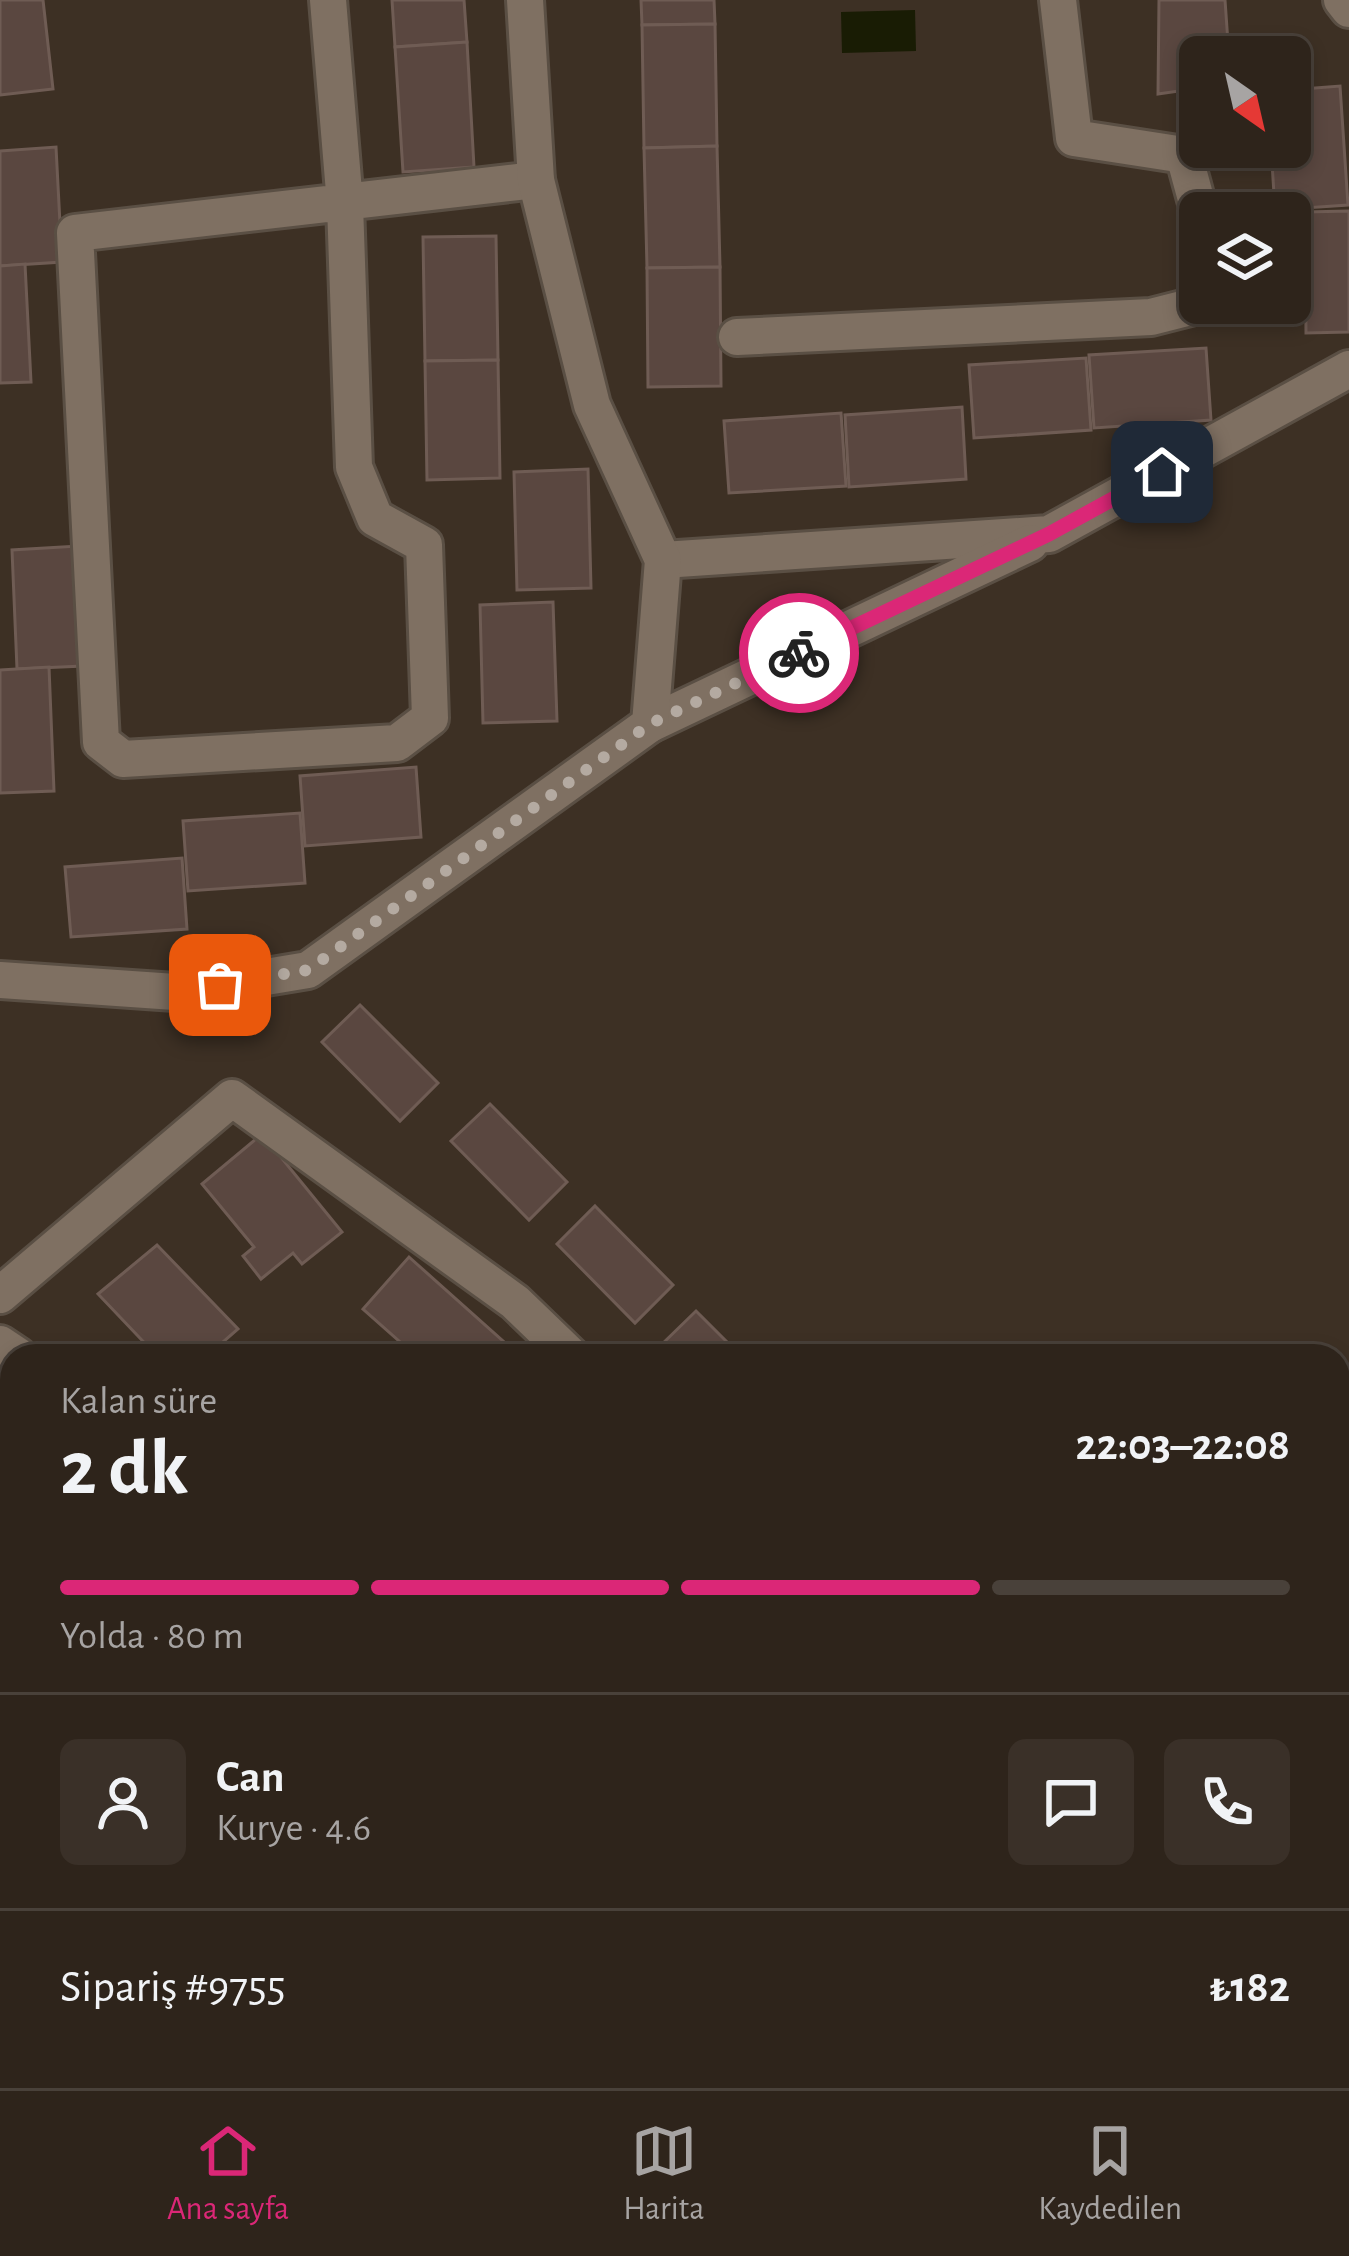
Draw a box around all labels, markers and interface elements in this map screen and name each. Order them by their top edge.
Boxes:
north arrow [1179,36,1311,168]
map controls [1179,36,1311,324]
button: layers [1179,192,1311,324]
pin [1111,421,1213,523]
icon: home [1129,439,1195,505]
courier [739,593,859,713]
icon: bike [766,620,832,686]
pin [169,934,271,1036]
icon: bag [187,952,253,1018]
text: Kalan süre [60,1382,217,1421]
text: 22:03–22:08 [1075,1423,1290,1468]
text: 2 dk [60,1431,188,1509]
text: Yolda · 80 m [60,1617,244,1656]
button: person [60,1739,186,1865]
button: chat [1008,1739,1134,1865]
button: phone [1164,1739,1290,1865]
text: Can [216,1755,284,1800]
text: Kurye · 4.6 [216,1809,371,1848]
text: Sipariş #9755 [60,1965,286,2010]
text: ₺182 [1209,1965,1290,2010]
tab: Ana sayfa [167,2118,289,2230]
tab: Harita [623,2118,704,2230]
tab: Kaydedilen [1038,2118,1182,2230]

